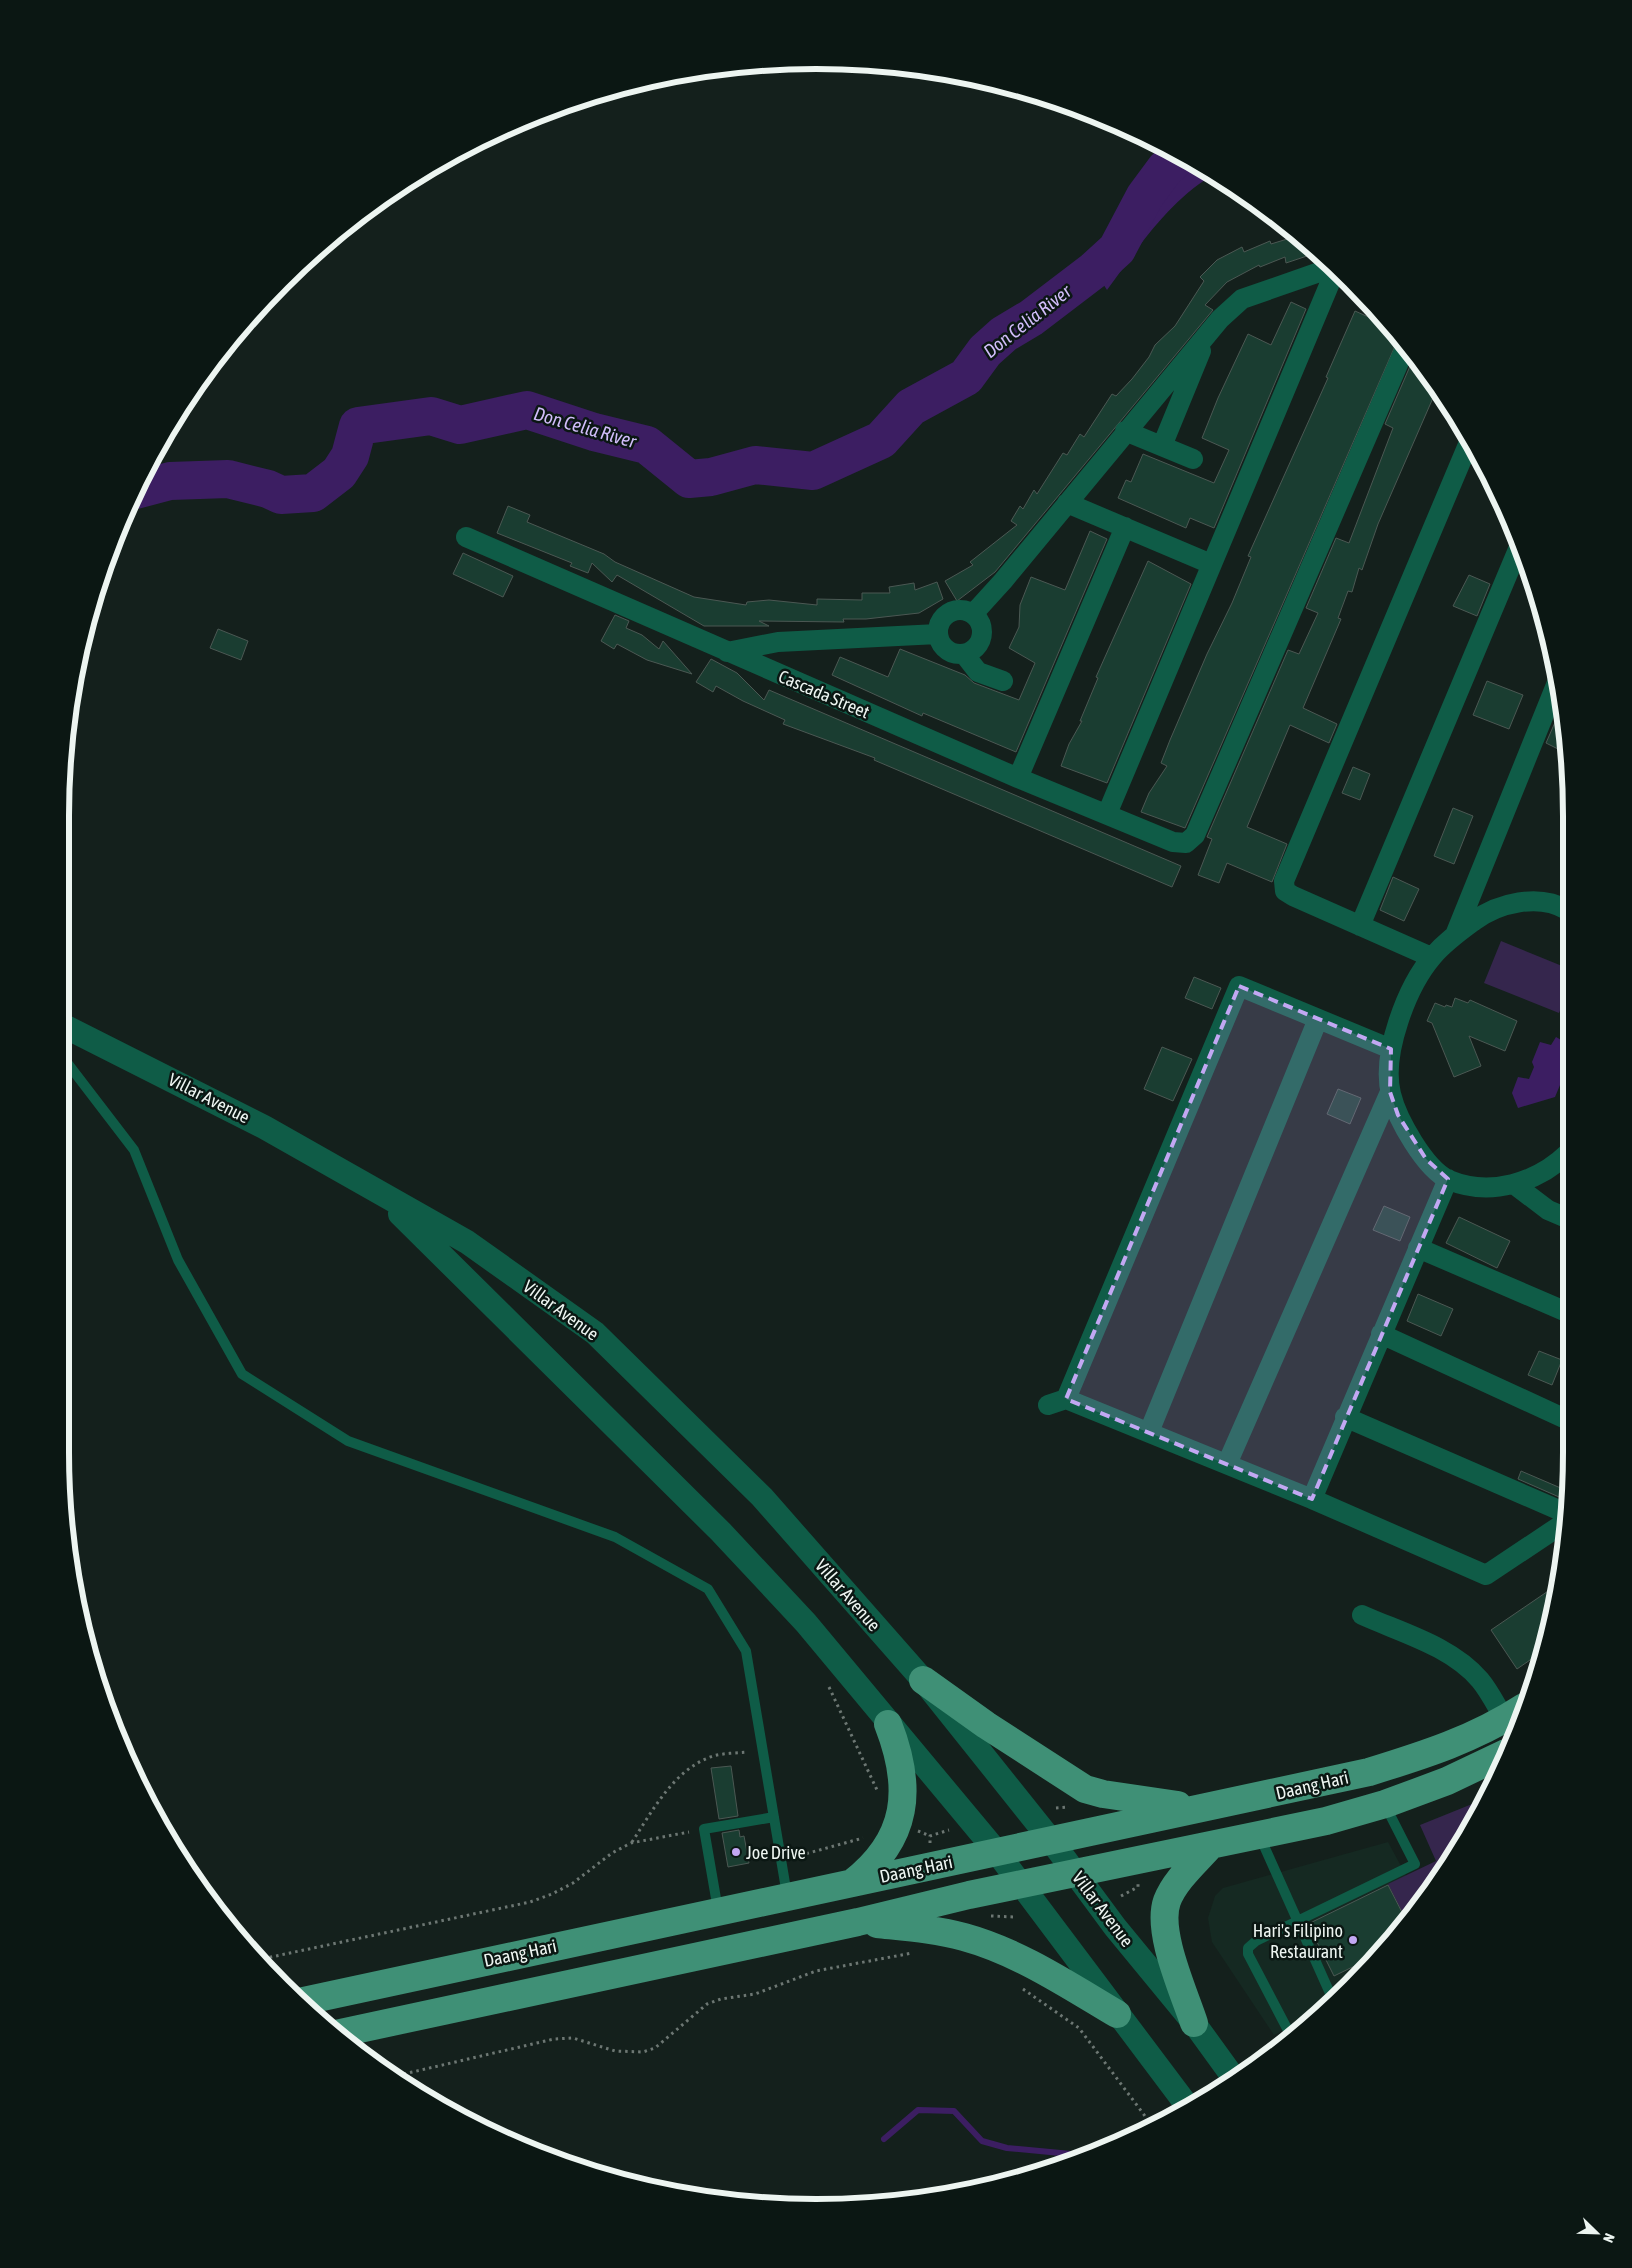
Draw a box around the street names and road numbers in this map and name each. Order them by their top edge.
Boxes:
street label: Cascada Street [775,665,873,723]
street label: Villar Avenue [165,1069,253,1127]
street label: Villar Avenue [519,1276,603,1344]
street label: Villar Avenue [811,1555,885,1635]
street label: Daang Hari [1274,1766,1350,1804]
street label: Daang Hari [878,1851,954,1887]
street label: Villar Avenue [1068,1867,1138,1951]
street label: Daang Hari [482,1935,558,1971]

